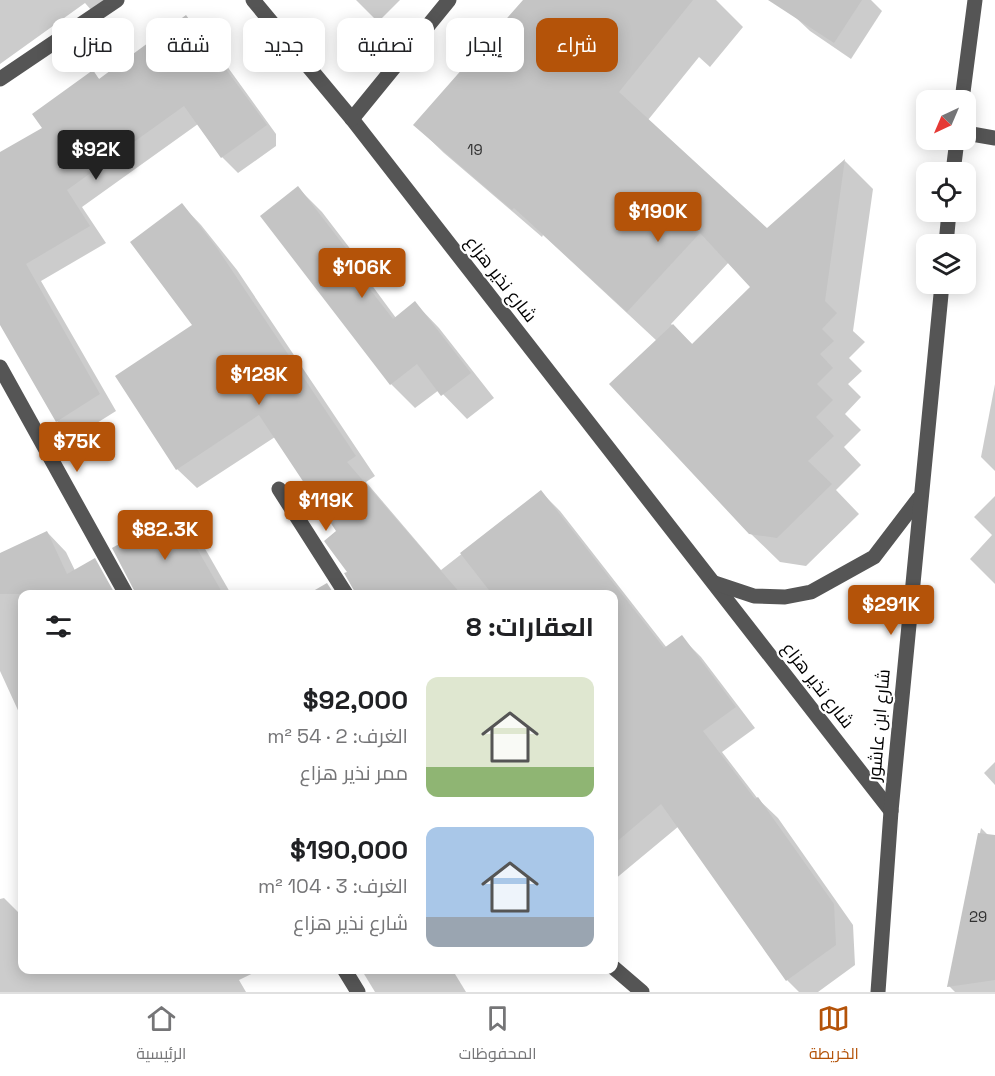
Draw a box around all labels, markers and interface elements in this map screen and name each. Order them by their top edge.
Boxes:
chip: منزل [52,18,134,72]
chip: شقة [146,18,231,72]
chip: جديد [243,18,325,72]
chip: تصفية [337,18,434,72]
chip: إيجار [446,18,524,72]
chip: شراء [536,18,618,72]
north arrow [916,90,976,150]
map controls [916,90,976,294]
pin: $92K [60,130,132,181]
text: $92K [72,136,120,162]
house number: 19 [467,140,483,159]
button: locate [916,162,976,222]
pin: $190K [616,192,700,243]
text: $190K [629,198,688,224]
street label: شارع نذير هزاع [460,231,542,327]
button: layers [916,234,976,294]
pin: $106K [320,248,404,299]
text: $106K [333,254,392,280]
pin: $128K [217,355,301,406]
text: $128K [230,361,288,387]
pin: $75K [41,422,113,473]
text: $75K [53,428,101,454]
pin: $119K [284,481,368,532]
text: $119K [298,487,354,513]
pin: $82.3K [116,510,214,561]
text: $82.3K [132,516,198,542]
pin: $291K [849,585,933,636]
text: $291K [862,591,920,617]
icon: filters [42,610,75,643]
text: العقارات: 8 [466,610,594,644]
street label: شارع نذير هزاع [777,637,859,733]
street label: شارع ابن عاشور [862,668,896,783]
text: $92,000 [303,683,408,717]
icon: home [474,701,546,773]
text: الغرف: 2 · 54 m² [267,723,408,749]
text: ممر نذير هزاع [300,760,408,786]
text: $190,000 [290,833,408,867]
icon: home [474,851,546,923]
text: الغرف: 3 · 104 m² [258,873,408,899]
house number: 29 [969,907,987,926]
text: شارع نذير هزاع [293,910,408,936]
tab: الرئيسية [136,1002,186,1068]
tab: المحفوظات [459,1002,537,1068]
tab: الخريطة [809,1002,859,1068]

